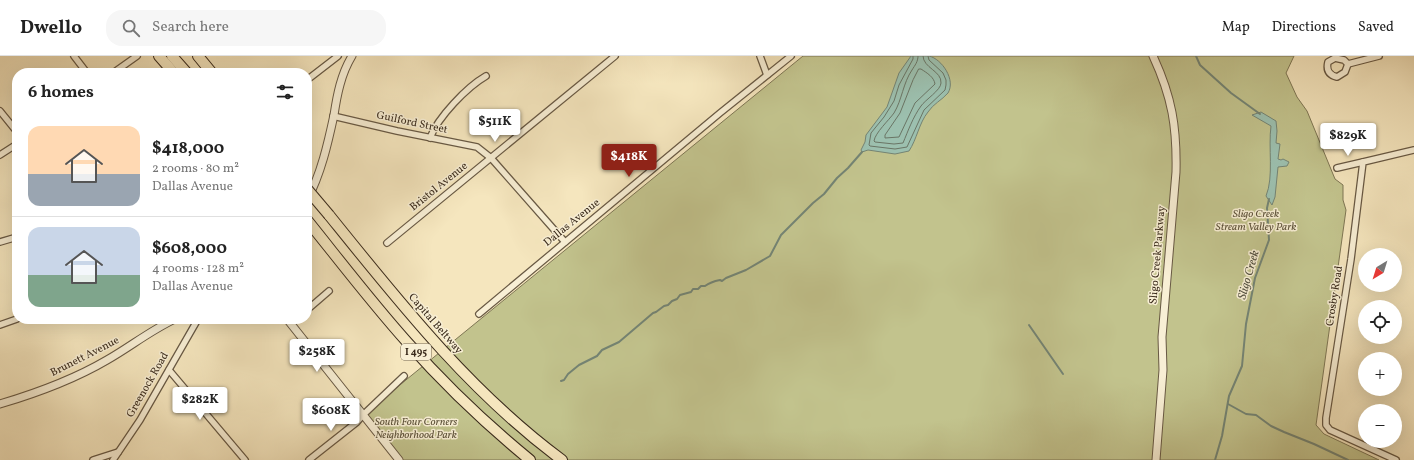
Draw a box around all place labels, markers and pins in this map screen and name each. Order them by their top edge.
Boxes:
pin: $511K [467,109,523,143]
pin: $829K [1320,123,1376,157]
pin: $418K [601,144,657,178]
pin: $258K [289,339,345,373]
pin: $282K [172,387,228,421]
pin: $608K [303,398,359,432]

